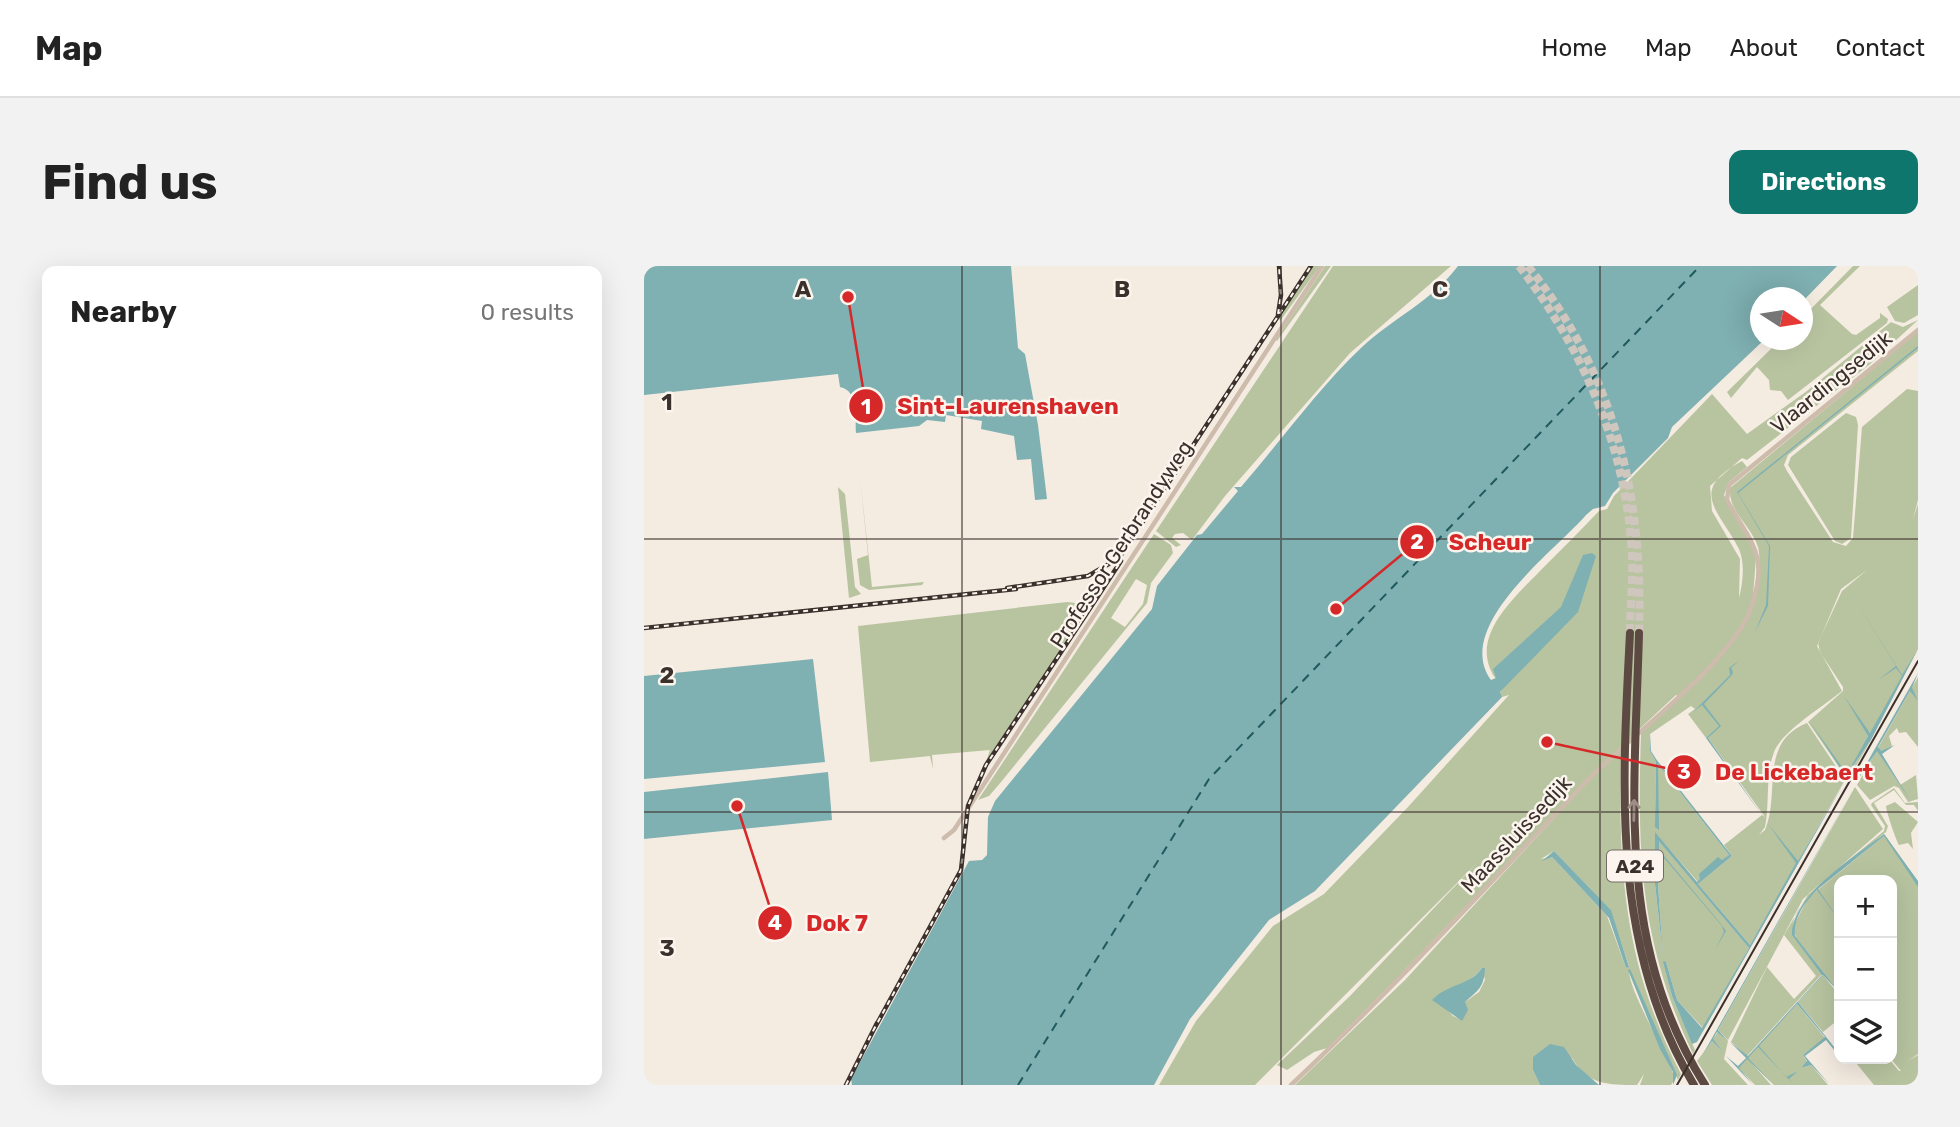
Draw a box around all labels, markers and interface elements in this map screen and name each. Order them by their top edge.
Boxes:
text: Map [35,29,103,68]
text: Home [1541,34,1607,62]
text: Map [1645,34,1692,62]
text: About [1730,34,1798,62]
text: Contact [1836,34,1925,62]
button: Directions [1729,150,1918,214]
text: Find us [42,153,218,211]
text: A [795,275,812,303]
text: B [1114,275,1130,303]
text: C [1432,275,1448,303]
north arrow [1750,287,1813,350]
text: Nearby [70,294,177,330]
text: 0 results [480,298,574,326]
street label: Vlaardingsedijk [1765,325,1897,439]
callout: Sint-Laurenshaven [849,384,1133,428]
text: 1 [661,388,673,416]
text: Sint-Laurenshaven [897,392,1119,420]
text: 1 [861,394,871,419]
street label: Professor Gerbrandyweg [1044,435,1198,653]
callout: Scheur [1400,520,1545,564]
text: Scheur [1449,528,1532,556]
text: 2 [1410,529,1424,554]
text: 2 [660,661,674,689]
callout: De Lickebaert [1666,750,1888,794]
text: De Lickebaert [1715,758,1873,786]
text: 3 [1677,759,1691,784]
street label: Maassluissedijk [1455,770,1577,898]
one-way arrow [1627,798,1641,821]
road number: A24 [1607,850,1663,881]
map controls [1834,875,1897,1064]
button: + [1834,875,1897,938]
callout: Dok 7 [757,901,882,945]
text: Dok 7 [806,909,868,937]
text: 4 [768,910,782,935]
text: 3 [659,934,675,962]
button: − [1834,938,1897,1001]
button: layers [1834,1001,1897,1064]

